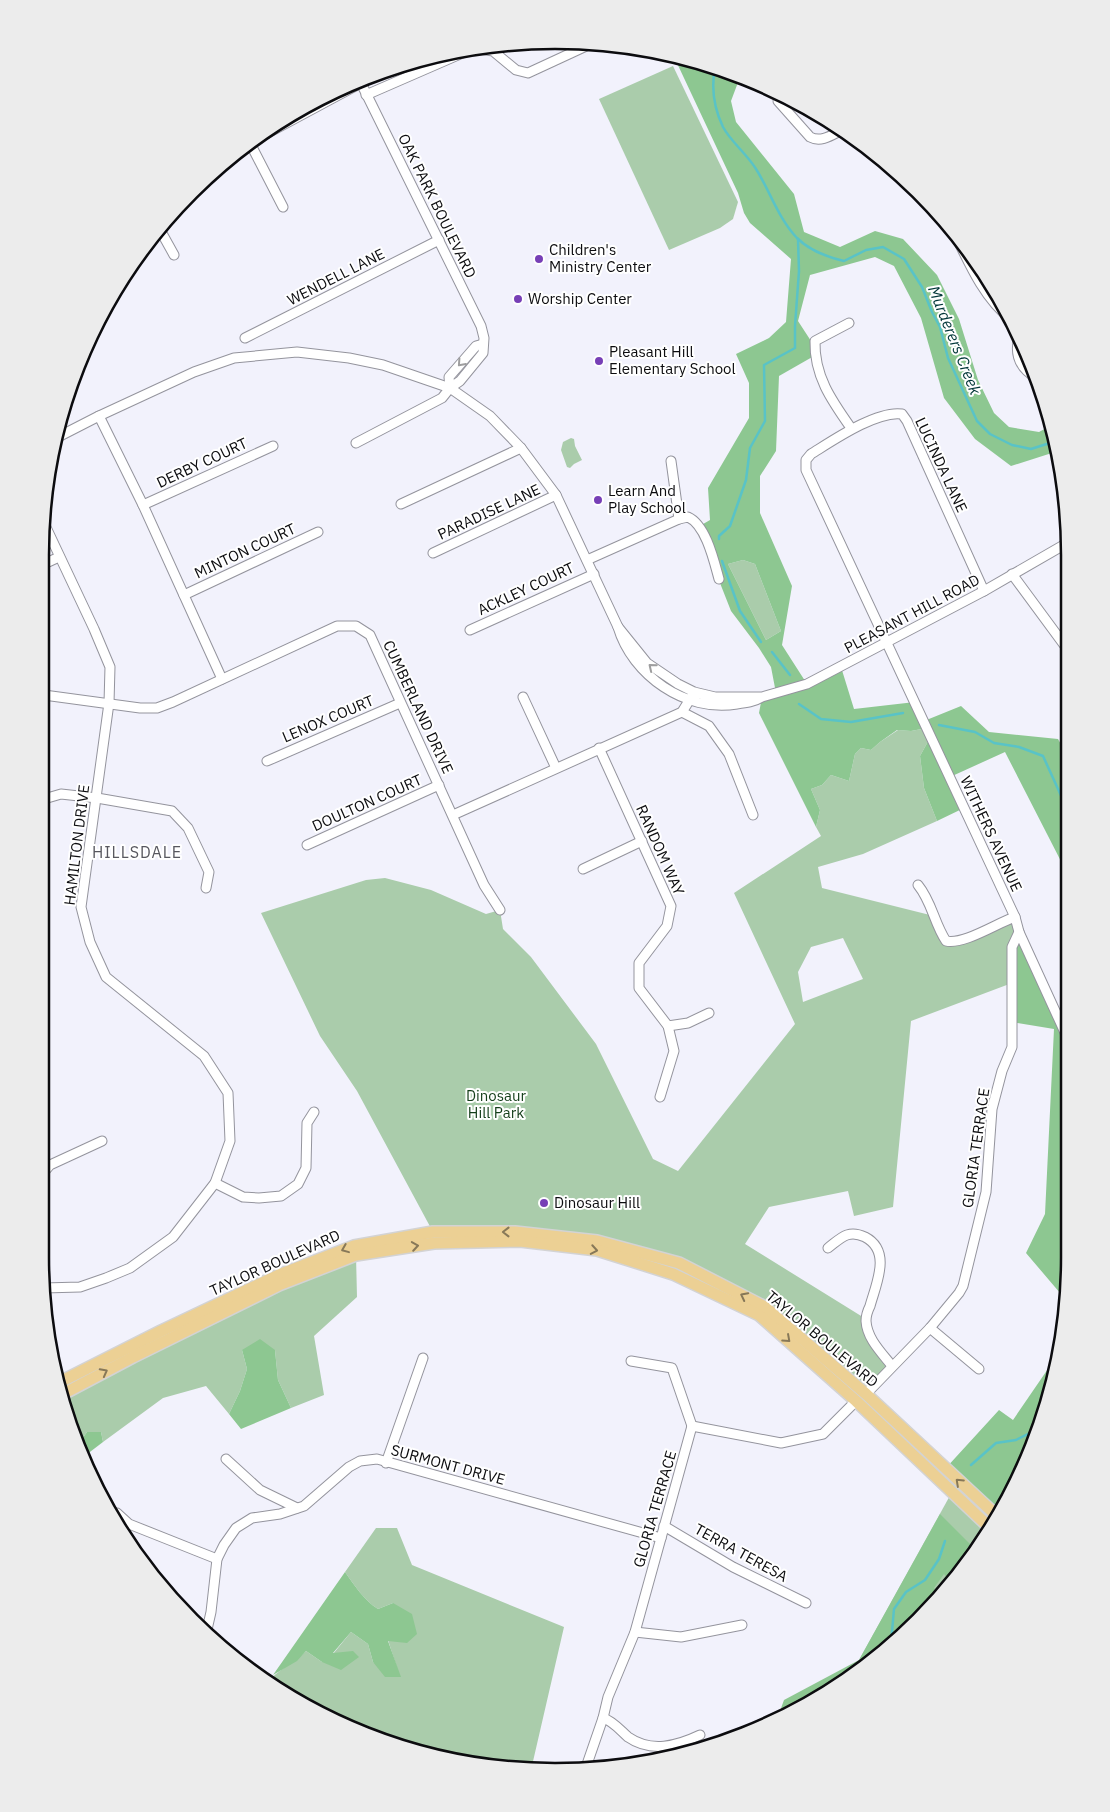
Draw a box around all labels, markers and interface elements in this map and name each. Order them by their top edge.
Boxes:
street label: OAK PARK BOULEVARD [394,130,481,281]
place label: Children's Ministry Center [549,240,652,276]
street label: WENDELL LANE [284,244,388,309]
marker: Children's Ministry Center [533,253,545,265]
water label: Murderers Creek [924,283,986,398]
place label: Worship Center [528,289,632,308]
marker: Worship Center [512,293,524,305]
place label: Pleasant Hill Elementary School [609,342,736,378]
marker: Pleasant Hill Elementary School [593,355,605,367]
one-way arrow [458,358,467,367]
street label: LUCINDA LANE [911,414,972,515]
street label: DERBY COURT [153,433,251,492]
street label: PARADISE LANE [434,479,543,544]
place label: Learn And Play School [608,481,686,517]
marker: Learn And Play School [592,494,604,506]
street label: MINTON COURT [191,519,299,582]
street label: ACKLEY COURT [474,558,577,619]
street label: PLEASANT HILL ROAD [841,570,983,657]
street label: CUMBERLAND DRIVE [379,637,458,777]
one-way arrow [649,664,658,673]
street label: LENOX COURT [279,691,377,746]
street label: DOULTON COURT [309,770,425,835]
street label: WITHERS AVENUE [956,773,1027,895]
street label: HAMILTON DRIVE [60,783,93,906]
street label: RANDOM WAY [632,802,689,898]
district label: HILLSDALE [92,842,182,862]
park label: Dinosaur Hill Park [466,1086,527,1122]
street label: GLORIA TERRACE [958,1087,993,1209]
place label: Dinosaur Hill [554,1193,640,1212]
marker: Dinosaur Hill [538,1197,550,1209]
street label: TAYLOR BOULEVARD [207,1225,343,1300]
one-way arrow [502,1227,510,1237]
one-way arrow [410,1241,419,1251]
one-way arrow [341,1243,350,1253]
one-way arrow [589,1245,598,1255]
street label: TAYLOR BOULEVARD [762,1286,882,1391]
one-way arrow [741,1293,750,1303]
one-way arrow [781,1334,790,1343]
one-way arrow [99,1368,108,1378]
street label: SURMONT DRIVE [389,1440,507,1489]
street label: GLORIA TERRACE [629,1448,680,1570]
one-way arrow [956,1479,965,1488]
street label: TERRA TERESA [691,1519,792,1586]

